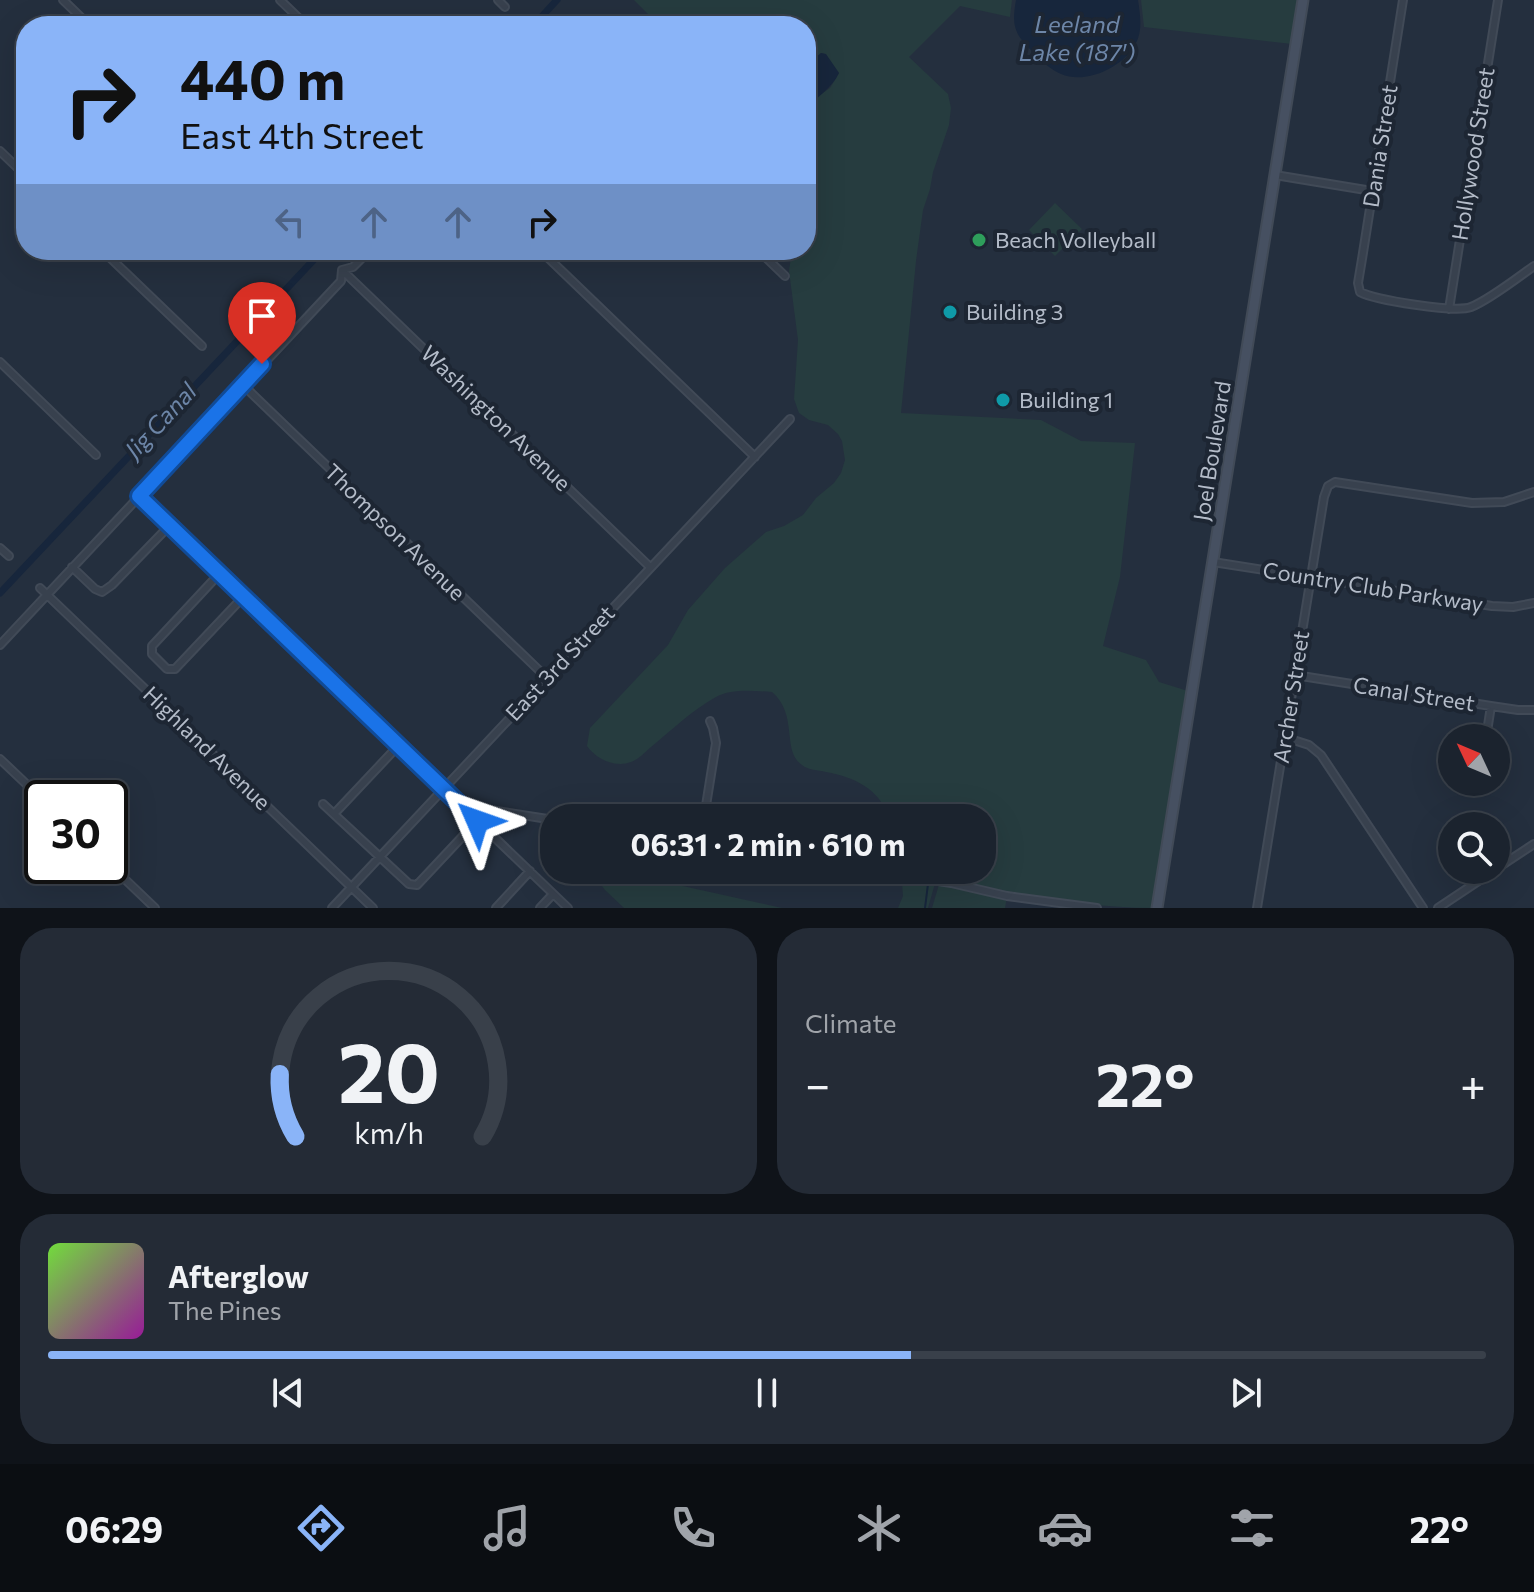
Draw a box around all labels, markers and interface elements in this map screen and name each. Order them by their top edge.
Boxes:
water label: Leeland Lake (187') [1019,9,1135,66]
text: 440 m [180,43,345,112]
icon: right [48,48,152,152]
street label: Hollywood Street [1445,65,1500,242]
street label: Dania Street [1356,83,1403,209]
text: East 4th Street [180,112,424,156]
icon: left [268,200,312,244]
icon: ahead [352,200,396,244]
icon: ahead [436,200,480,244]
icon: right [520,200,564,244]
place label: Beach Volleyball [995,226,1156,253]
marker: Beach Volleyball [970,231,988,249]
pin [228,282,296,364]
icon: arrive [240,294,284,338]
place label: Building 3 [966,298,1063,325]
marker: Building 3 [941,303,959,321]
street label: Washington Avenue [416,339,577,496]
water label: Jig Canal [117,376,203,465]
street label: Joel Boulevard [1187,379,1236,523]
place label: Building 1 [1019,386,1113,413]
marker: Building 1 [994,391,1012,409]
street label: Thompson Avenue [319,458,471,606]
street label: Country Club Parkway [1261,556,1485,617]
street label: East 3rd Street [499,599,620,726]
street label: Archer Street [1267,629,1314,765]
street label: Canal Street [1351,671,1477,716]
street label: Highland Avenue [138,680,277,815]
north arrow [1438,724,1510,796]
map controls [1438,724,1510,884]
position arrow [435,779,519,863]
speed limit sign: 30 [24,780,128,884]
button: search [1438,812,1510,884]
text: 06:31 · 2 min · 610 m [631,825,905,862]
text: Climate [805,1007,897,1038]
text: 20 [337,1018,440,1120]
text: 22° [1096,1046,1194,1119]
text: − [805,1056,830,1110]
text: + [1460,1056,1486,1110]
text: km/h [354,1115,423,1150]
text: Afterglow [168,1257,309,1294]
text: The Pines [168,1294,282,1325]
icon: previous [266,1371,310,1415]
icon: pause [745,1371,789,1415]
icon: next [1224,1371,1268,1415]
icon: directions [293,1500,349,1556]
icon: music [479,1500,535,1556]
icon: phone [665,1500,721,1556]
icon: climate [851,1500,907,1556]
icon: car [1037,1500,1093,1556]
icon: filters [1224,1500,1280,1556]
text: 06:29 [65,1506,163,1550]
text: 22° [1410,1506,1469,1550]

